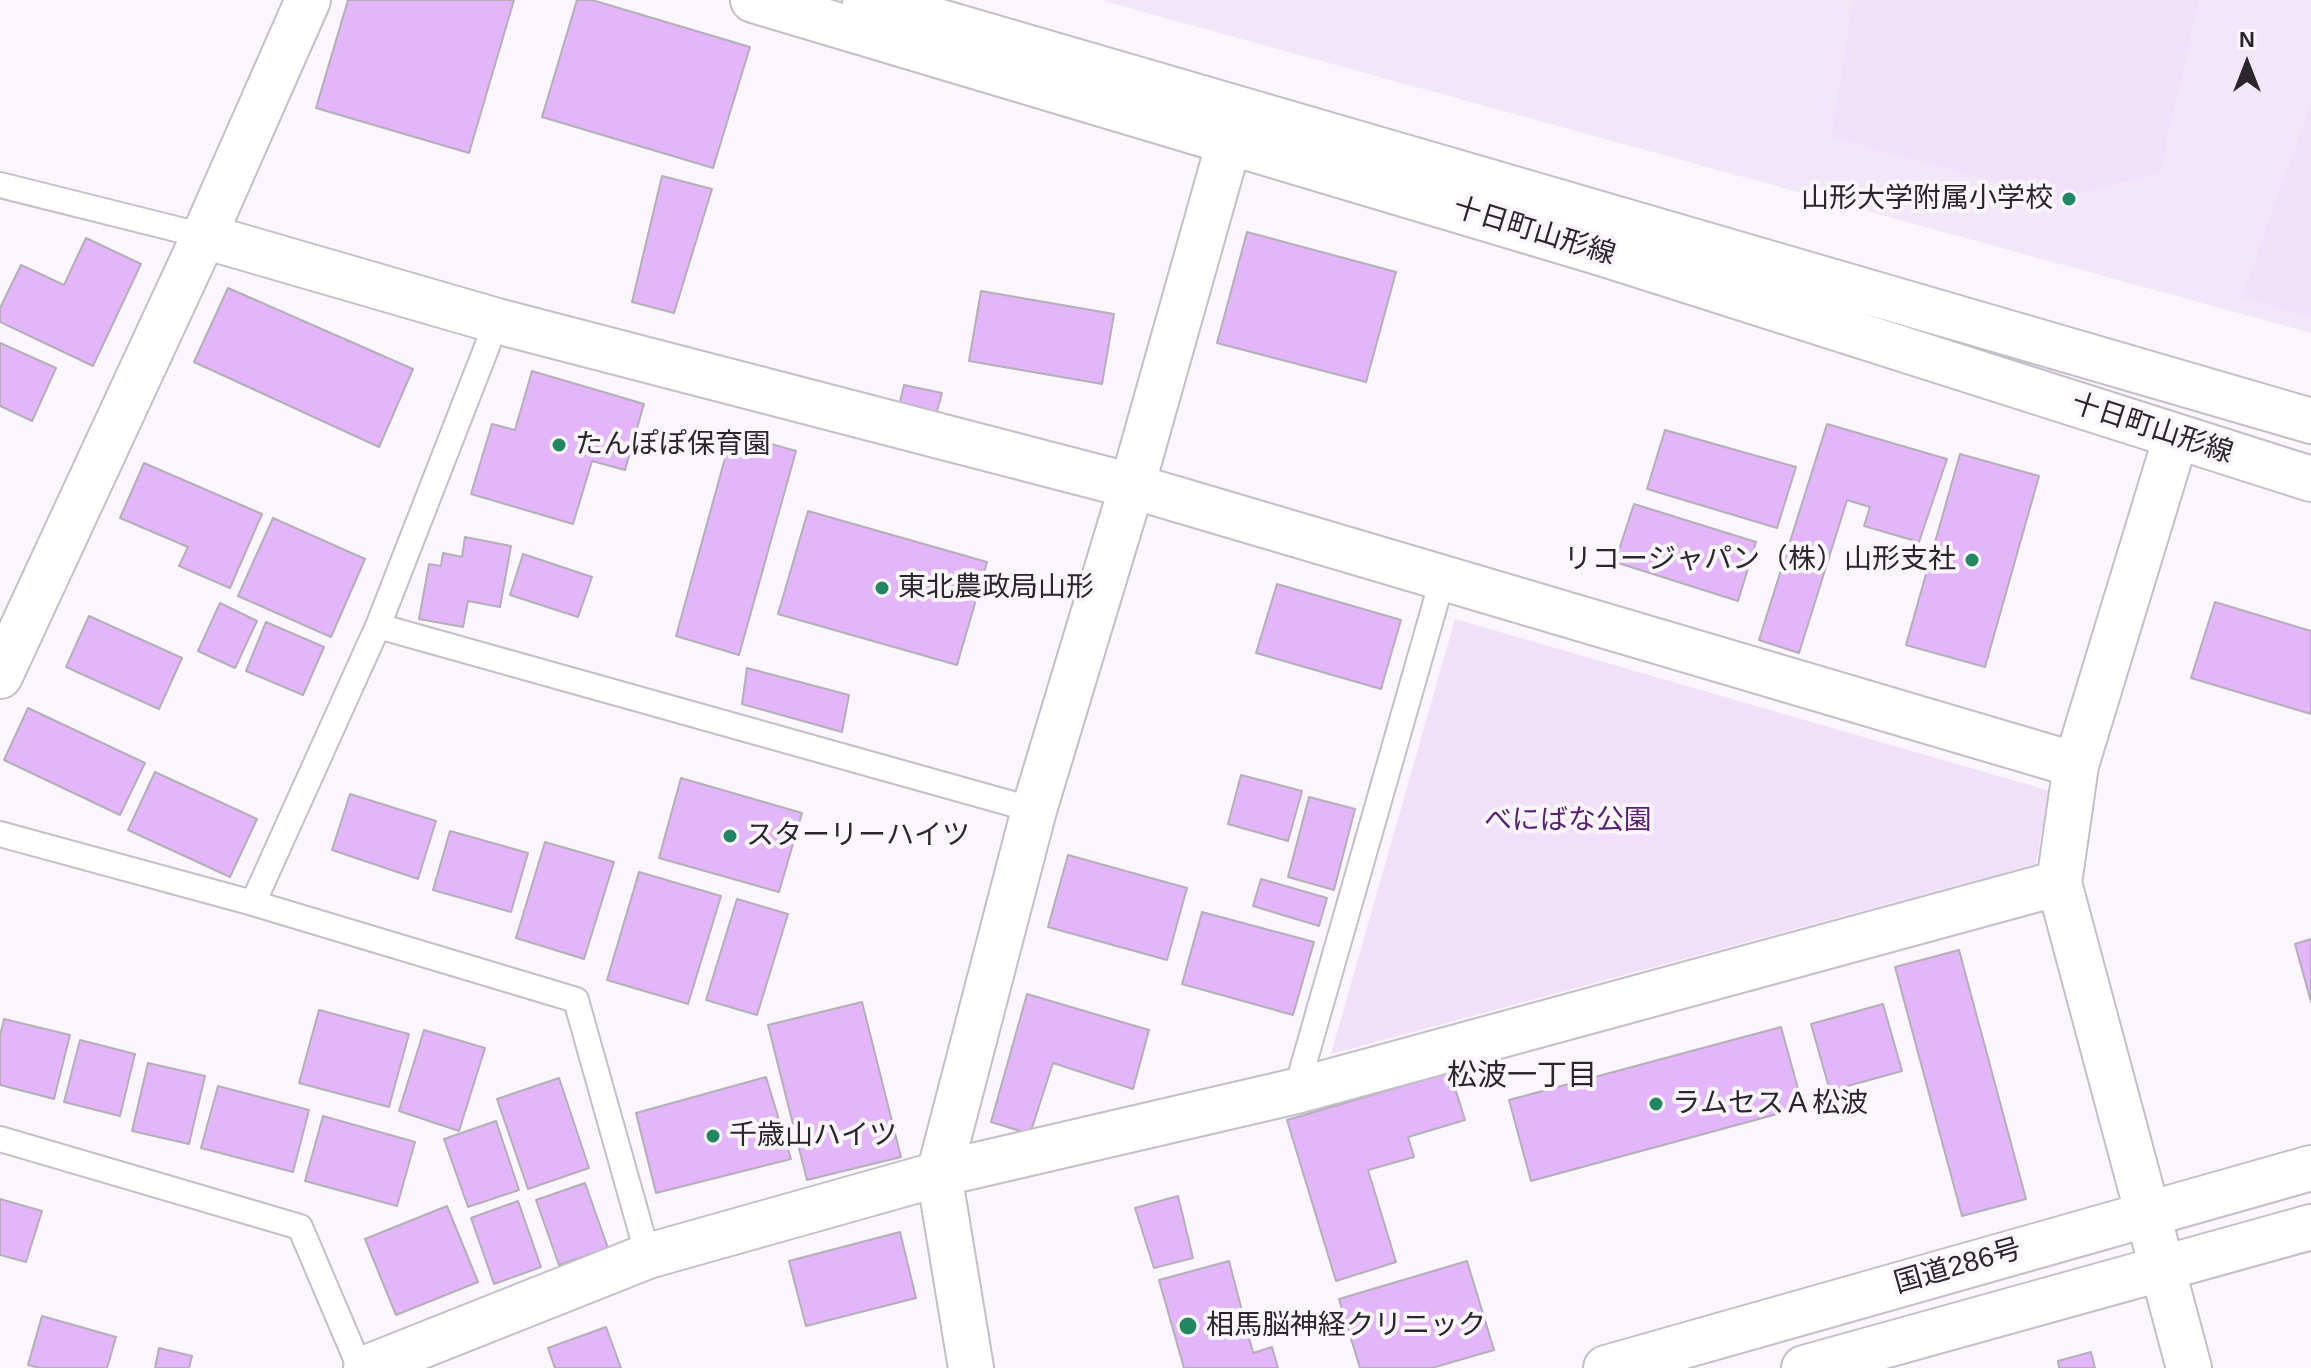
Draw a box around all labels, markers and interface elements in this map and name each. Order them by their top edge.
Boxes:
north arrow [2207,24,2287,104]
text: N [2239,27,2255,52]
place label: 山形大学附属小学校 [1801,182,2053,216]
marker: 山形大学附属小学校 [2060,190,2078,208]
street label: 十日町山形線 [1449,191,1619,273]
street label: 十日町山形線 [2067,387,2237,471]
place label: たんぽぽ保育園 [575,428,771,462]
marker: たんぽぽ保育園 [550,436,568,454]
place label: リコージャパン（株）山形支社 [1564,543,1956,577]
marker: リコージャパン（株）山形支社 [1963,551,1981,569]
place label: 東北農政局山形 [898,571,1094,605]
marker: 東北農政局山形 [873,579,891,597]
park label: べにばな公園 [1484,804,1652,838]
place label: スターリーハイツ [746,819,970,853]
marker: スターリーハイツ [721,827,739,845]
district label: 松波一丁目 [1447,1059,1597,1095]
place label: ラムセスＡ松波 [1672,1087,1868,1121]
marker: ラムセスＡ松波 [1647,1095,1665,1113]
place label: 千歳山ハイツ [729,1119,897,1153]
marker: 千歳山ハイツ [704,1127,722,1145]
street label: 国道286号 [1891,1233,2025,1301]
place label: 相馬脳神経クリニック [1206,1309,1486,1343]
marker: 相馬脳神経クリニック [1177,1315,1199,1337]

